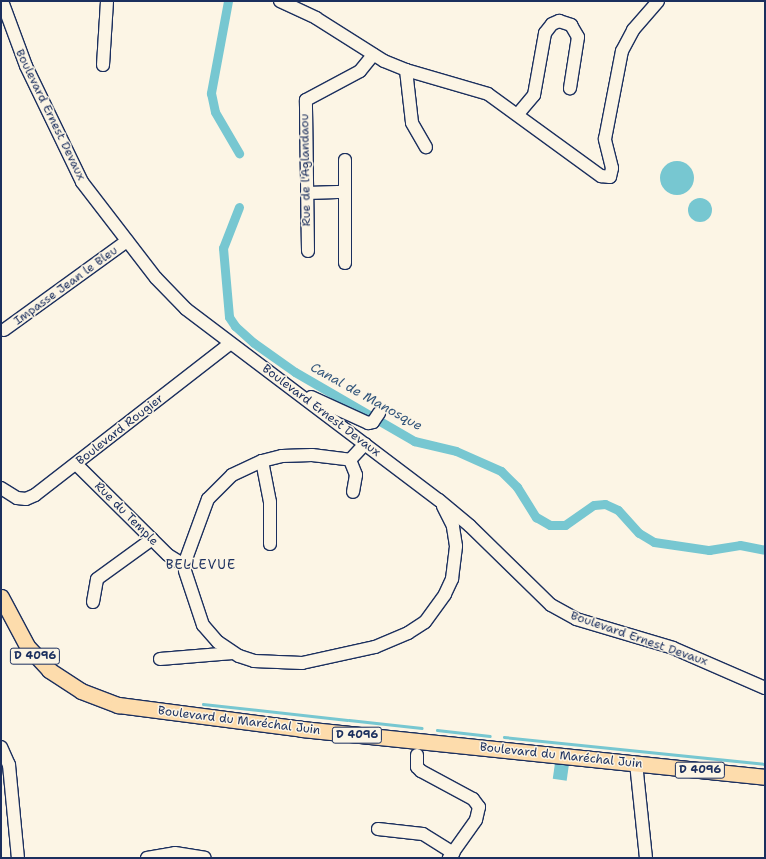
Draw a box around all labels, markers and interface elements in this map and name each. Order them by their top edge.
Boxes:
street label: Boulevard Ernest Devaux [12,47,88,183]
street label: Rue de l'Aglandaou [298,114,314,226]
street label: Impasse Jean le Bleu [11,244,121,328]
water label: Canal de Manosque [307,360,425,434]
street label: Boulevard Ernest Devaux [259,362,383,460]
street label: Boulevard Rougier [74,392,166,468]
street label: Rue du Temple [91,479,161,549]
district label: BELLEVUE [166,557,236,573]
street label: Boulevard Ernest Devaux [569,609,709,669]
road number: D 4096 [9,647,61,665]
street label: Boulevard du Maréchal Juin [157,704,321,738]
road number: D 4096 [331,726,383,744]
street label: Boulevard du Maréchal Juin [479,740,643,772]
road number: D 4096 [674,761,726,779]

